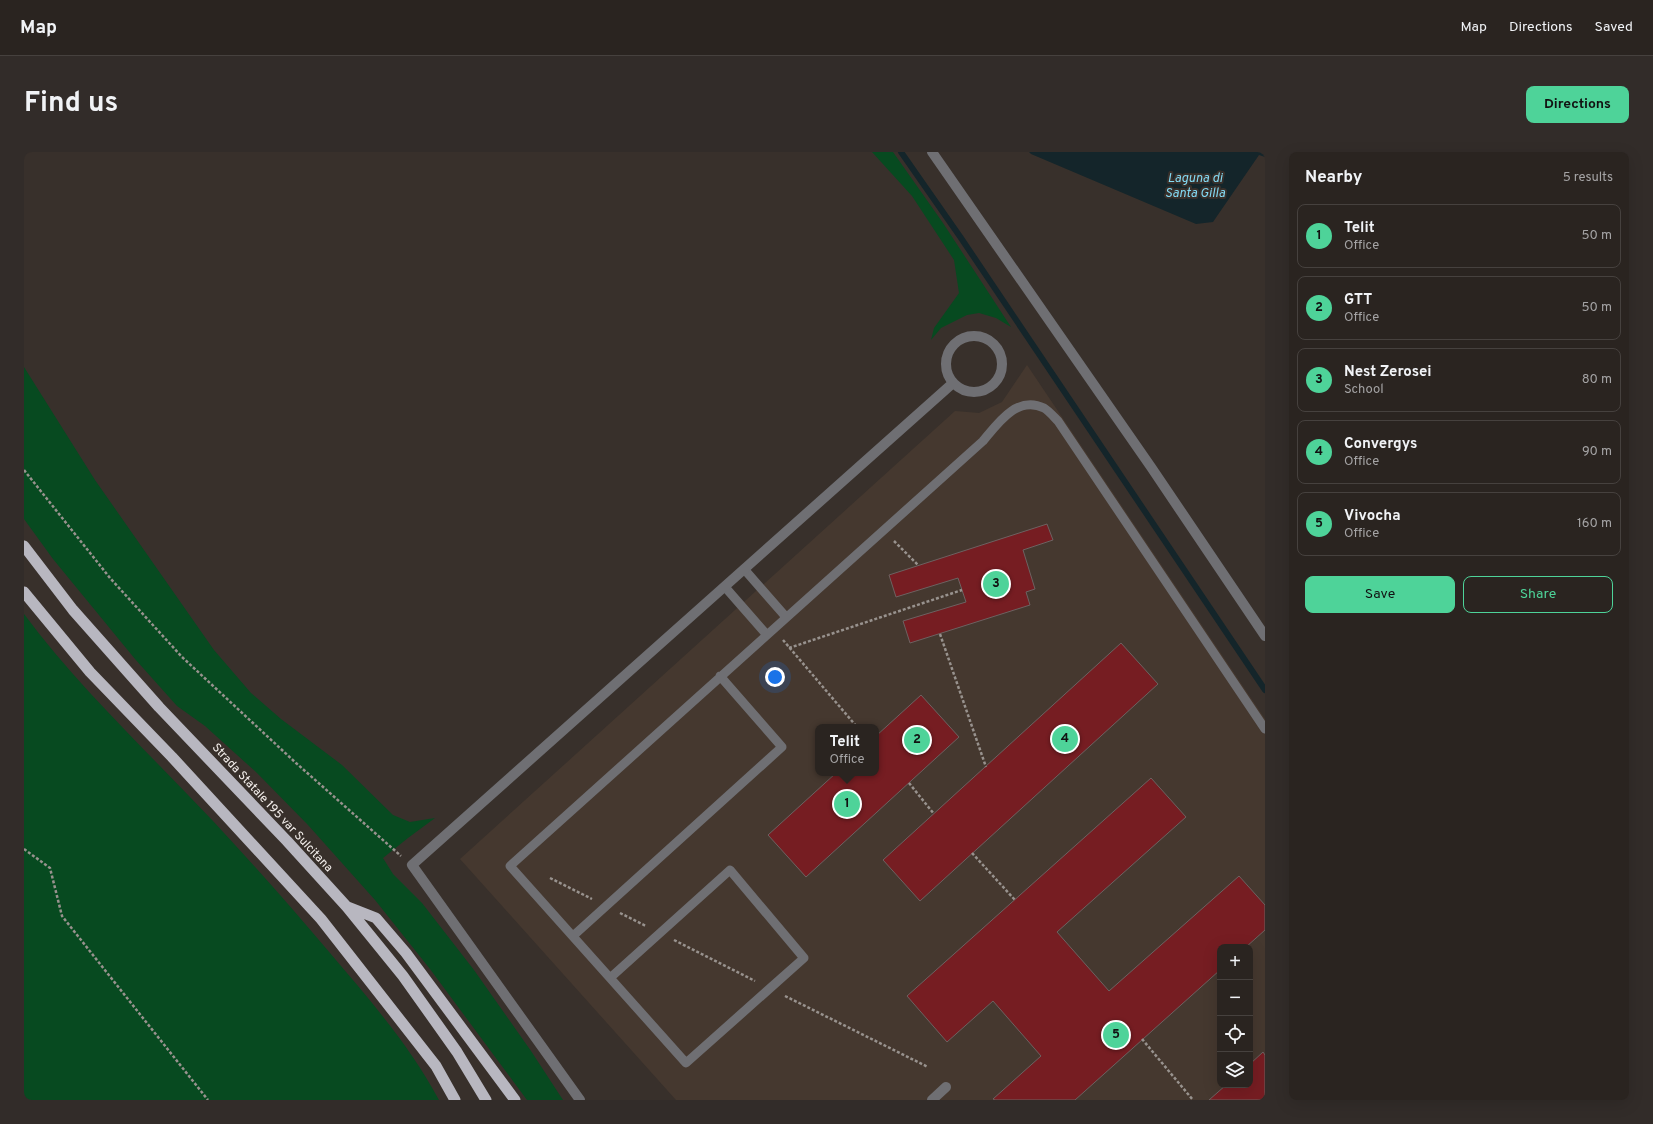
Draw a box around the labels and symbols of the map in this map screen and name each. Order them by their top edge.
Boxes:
water label: Laguna di Santa Gilla [1165,171,1225,202]
pin: 3 [983,569,1009,599]
your location [765,667,785,687]
pin: 4 [1052,724,1078,754]
pin: 2 [904,725,930,755]
street label: Strada Statale 195 var Sulcitana [208,740,336,876]
pin: 1 [834,789,860,819]
pin: 5 [1103,1020,1129,1050]

